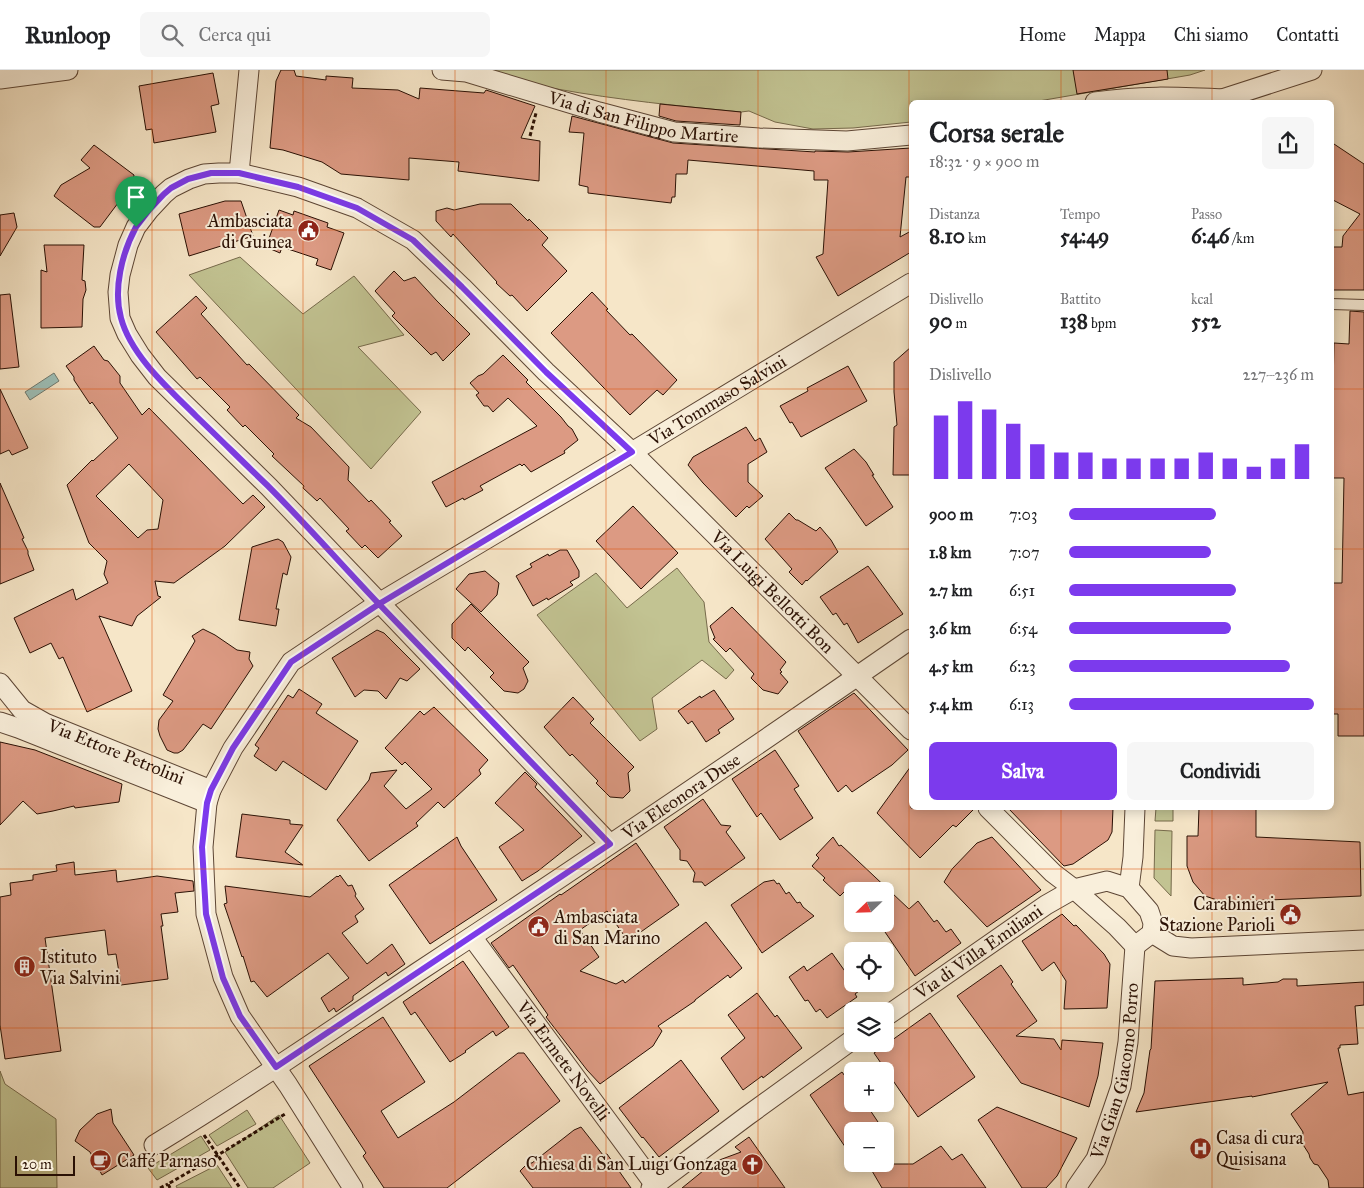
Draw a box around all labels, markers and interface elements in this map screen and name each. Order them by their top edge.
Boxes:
search box [140,12,490,57]
text: Runloop [25,20,110,50]
icon: search [158,21,186,49]
text: Cerca qui [198,23,271,46]
text: Home [1019,24,1066,46]
text: Mappa [1094,24,1146,46]
text: Chi siamo [1174,24,1248,46]
text: Contatti [1276,24,1339,46]
street label: Via di San Filippo Martire [545,86,739,148]
text: Corsa serale [929,115,1064,150]
button: share [1262,117,1314,169]
text: 18:32 · 9 × 900 m [929,152,1039,171]
pin [115,176,157,227]
icon: arrive [122,183,150,211]
text: Distanza [929,206,980,223]
text: Tempo [1060,206,1100,223]
text: Passo [1191,206,1222,223]
place label: Ambasciata di Guinea [207,210,292,253]
public building icon: Ambasciata di Guinea [296,219,320,243]
text: 8.10 [929,223,965,249]
text: 54:49 [1060,223,1109,249]
text: 6:46 [1191,223,1230,249]
text: km [965,230,986,247]
text: /km [1230,230,1255,247]
text: Dislivello [929,291,984,308]
text: Battito [1060,291,1101,308]
text: kcal [1191,291,1213,308]
text: 90 [929,308,953,334]
text: 138 [1060,308,1088,334]
text: 552 [1191,308,1221,334]
text: m [953,315,967,332]
text: bpm [1088,315,1116,332]
street label: Via Tommaso Salvini [643,350,790,451]
text: Dislivello [929,365,991,384]
text: 227–236 m [1242,365,1314,384]
text: 900 m [929,505,973,524]
text: 7:03 [1009,505,1037,524]
street label: Via Luigi Bellotti Bon [706,525,839,658]
text: 1.8 km [929,543,971,562]
text: 7:07 [1009,543,1039,562]
text: 2.7 km [929,581,972,600]
text: 6:51 [1009,581,1035,600]
text: 3.6 km [929,619,971,638]
text: 6:54 [1009,619,1037,638]
text: 4.5 km [929,657,973,676]
text: 6:23 [1009,657,1036,676]
text: 5.4 km [929,695,973,714]
text: 6:13 [1009,695,1034,714]
street label: Via Ettore Petrolini [43,714,188,789]
button: Salva [929,742,1117,800]
button: Condividi [1127,742,1314,800]
street label: Via Eleonora Duse [617,749,745,845]
north arrow [844,882,894,932]
map controls [844,882,894,1172]
place label: Carabinieri Stazione Parioli [1159,893,1275,936]
street label: Via di Villa Emiliani [910,900,1047,1005]
public building icon: Carabinieri Stazione Parioli [1279,902,1303,926]
place label: Ambasciata di San Marino [553,906,660,949]
public building icon: Ambasciata di San Marino [526,915,550,939]
button: locate [844,942,894,992]
place label: Istituto Via Salvini [39,946,120,989]
building icon: Istituto Via Salvini [12,955,36,979]
street label: Via Gian Giacomo Porro [1085,982,1143,1163]
street label: Via Ermete Novelli [511,996,615,1125]
button: layers [844,1002,894,1052]
button: + [844,1062,894,1112]
button: − [844,1122,894,1172]
place label: Casa di cura Quisisana [1216,1127,1304,1170]
hospital icon: Casa di cura Quisisana [1188,1136,1212,1160]
cafe icon: Caffé Parnaso [89,1149,113,1173]
place label: Caffé Parnaso [117,1150,216,1172]
church icon: Chiesa di San Luigi Gonzaga [741,1152,765,1176]
scale bar [15,1153,75,1176]
place label: Chiesa di San Luigi Gonzaga [526,1153,737,1176]
text: 20 m [22,1156,52,1173]

